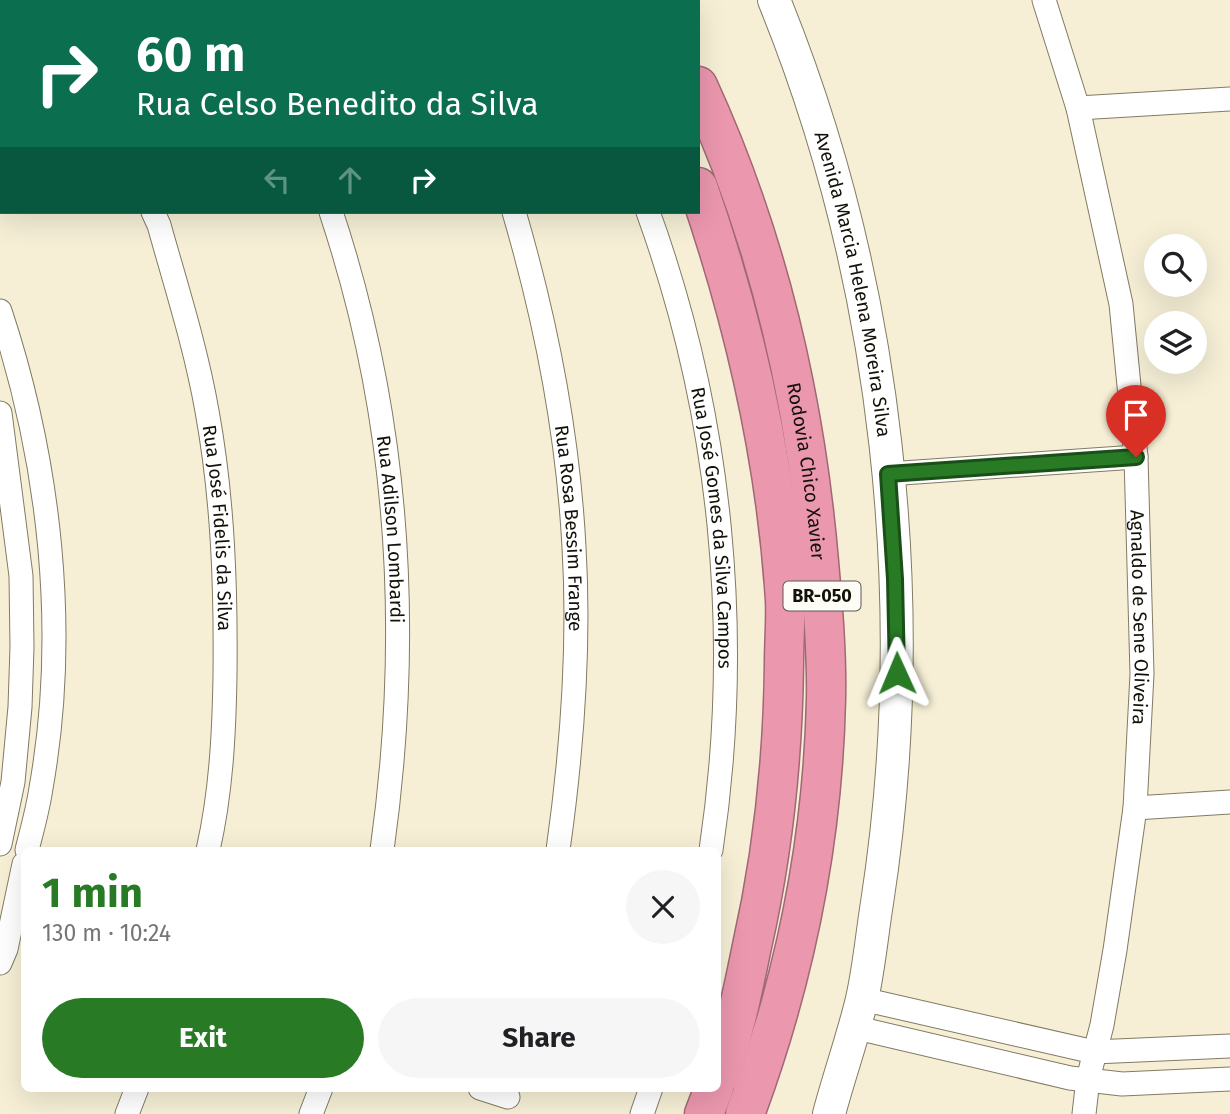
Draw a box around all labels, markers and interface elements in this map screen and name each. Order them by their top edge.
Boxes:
text: 60 m [136,25,245,84]
icon: right [21,28,112,119]
text: Rua Celso Benedito da Silva [136,85,539,123]
street label: Avenida Marcia Helena Moreira Silva [810,128,896,438]
icon: left [258,161,296,199]
icon: ahead [331,161,369,199]
icon: right [404,161,442,199]
map controls [1144,234,1207,374]
button: search [1144,234,1207,297]
button: layers [1144,311,1207,374]
street label: Rodovia Chico Xavier [782,380,830,562]
street label: Rua José Gomes da Silva Campos [687,385,737,669]
pin [1106,385,1166,457]
icon: arrive [1117,396,1155,434]
street label: Rua José Fidelis da Silva [198,423,237,631]
street label: Rua Rosa Bessim Frange [550,423,588,632]
street label: Rua Adilson Lombardi [372,434,409,623]
street label: Agnaldo de Sene Oliveira [1126,509,1154,725]
road number: BR-050 [784,582,860,610]
position arrow [860,636,934,710]
text: 1 min [42,868,143,918]
button: close [626,870,700,944]
text: 130 m · 10:24 [42,919,171,947]
button: Exit [42,998,364,1078]
button: Share [378,998,700,1078]

